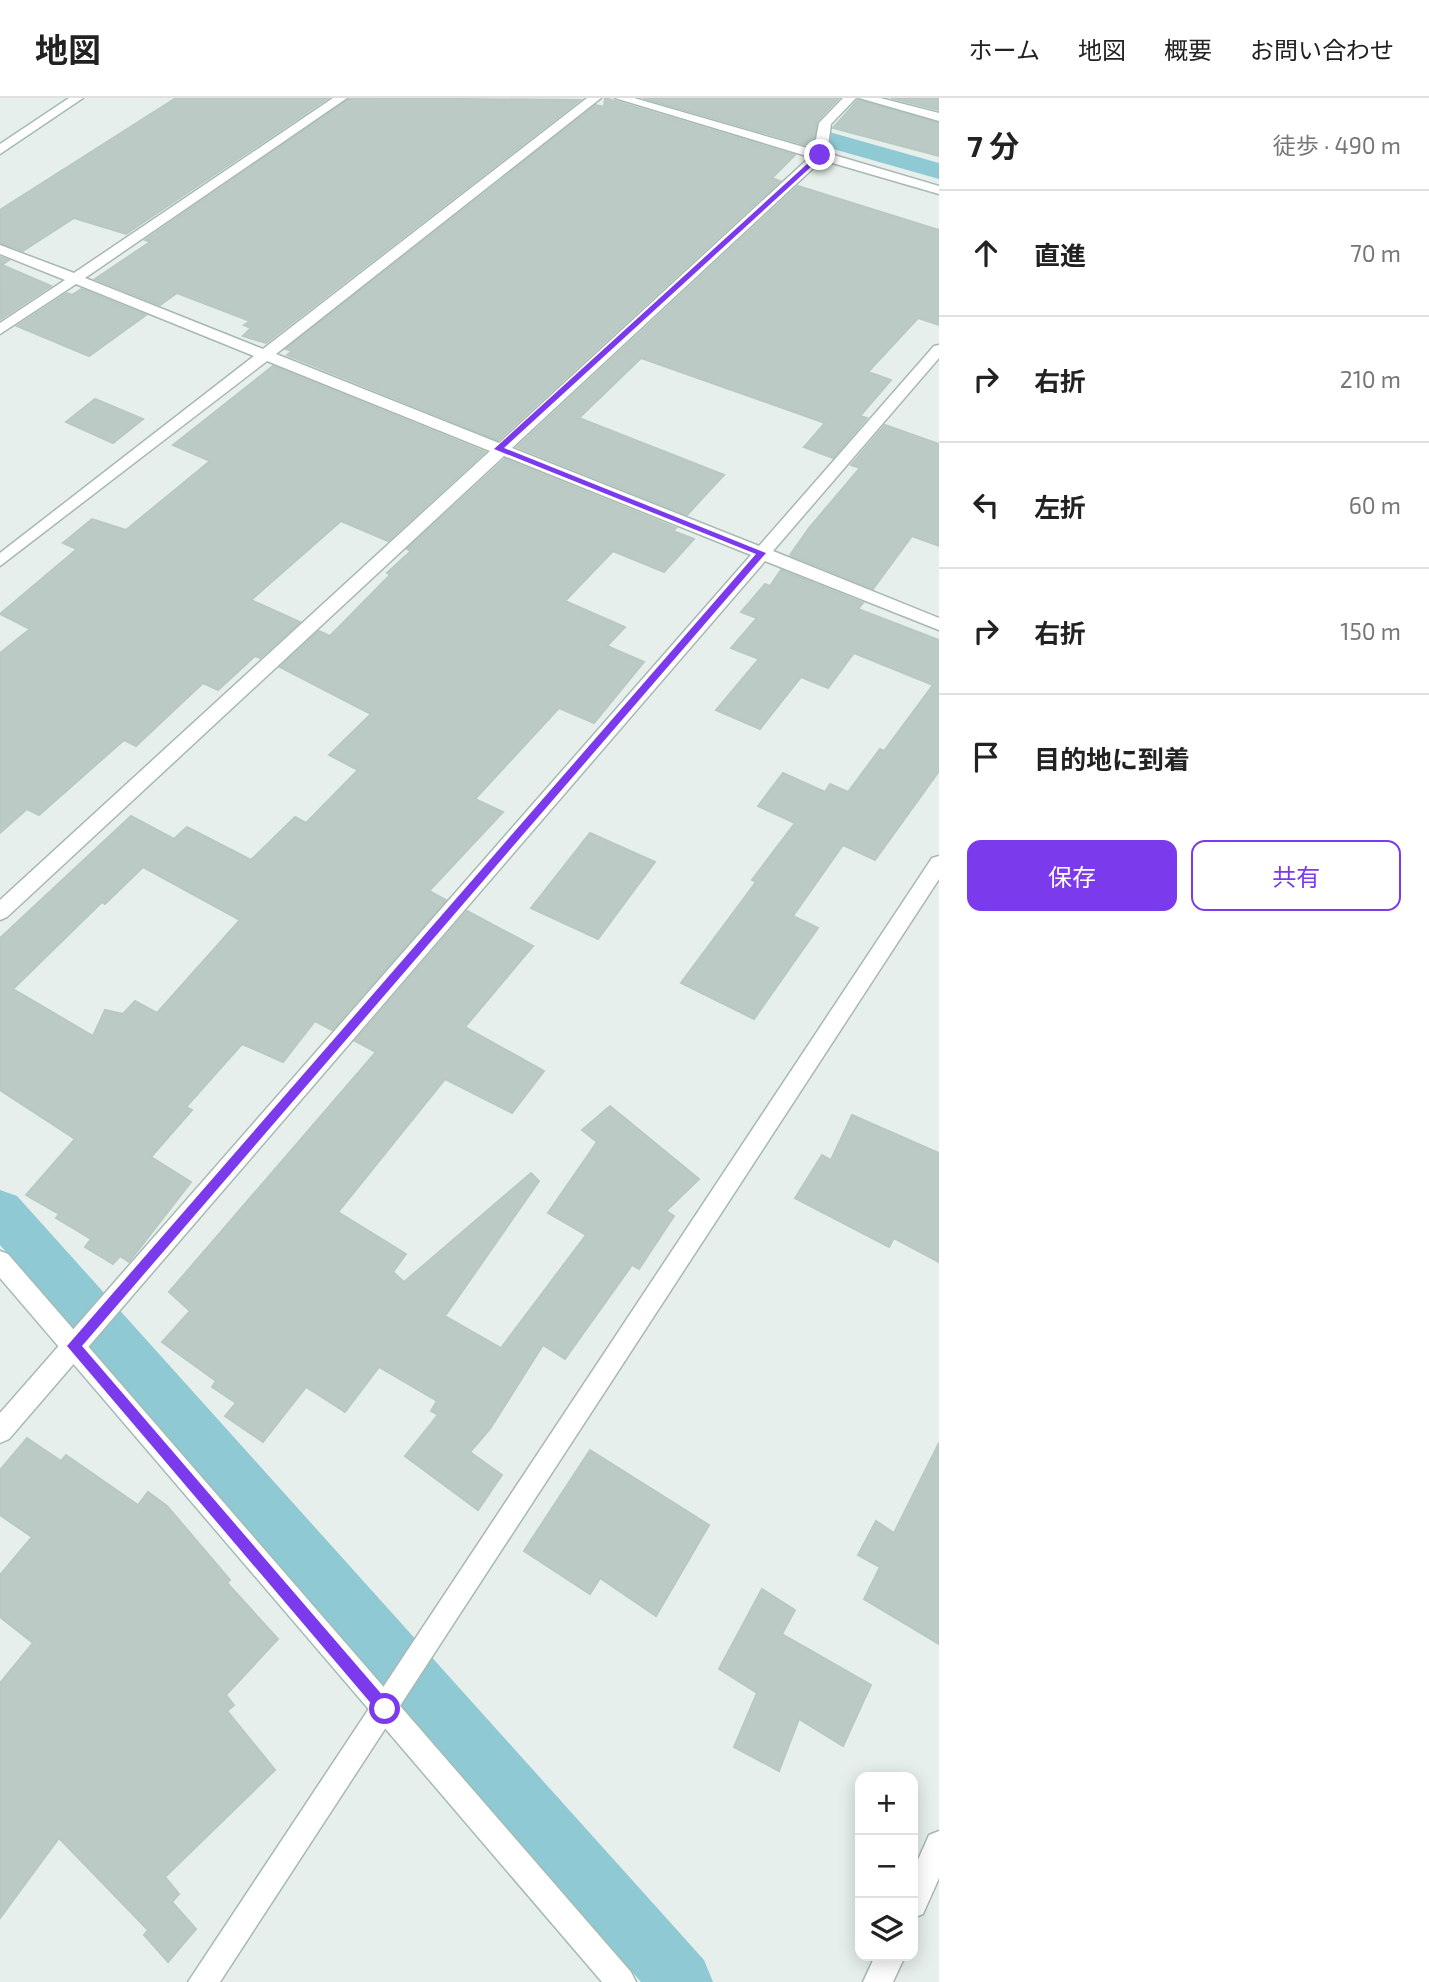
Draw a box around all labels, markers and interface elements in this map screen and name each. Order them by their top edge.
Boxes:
text: 地図 [35,29,101,69]
text: ホーム [969,35,1040,64]
text: 地図 [1078,35,1126,64]
text: 概要 [1164,35,1212,64]
text: お問い合わせ [1250,35,1394,64]
text: 7 分 [967,127,1019,163]
text: 徒歩 · 490 m [1273,131,1401,159]
route end [804,139,835,170]
icon: ahead [967,234,1005,272]
text: 直進 [1034,239,1086,270]
text: 70 m [1350,239,1401,267]
icon: right [967,360,1005,398]
text: 右折 [1034,365,1086,396]
text: 210 m [1340,365,1401,393]
icon: left [967,486,1005,524]
text: 左折 [1034,491,1086,522]
text: 60 m [1349,491,1401,519]
icon: right [967,612,1005,650]
text: 右折 [1034,617,1086,648]
text: 150 m [1340,617,1401,645]
icon: arrive [967,738,1005,776]
text: 目的地に到着 [1034,743,1190,774]
button: 保存 [967,840,1177,911]
button: 共有 [1191,840,1401,911]
route start [369,1693,400,1724]
map controls [855,1772,918,1961]
button: + [855,1772,918,1835]
button: − [855,1835,918,1898]
button: layers [855,1898,918,1961]

